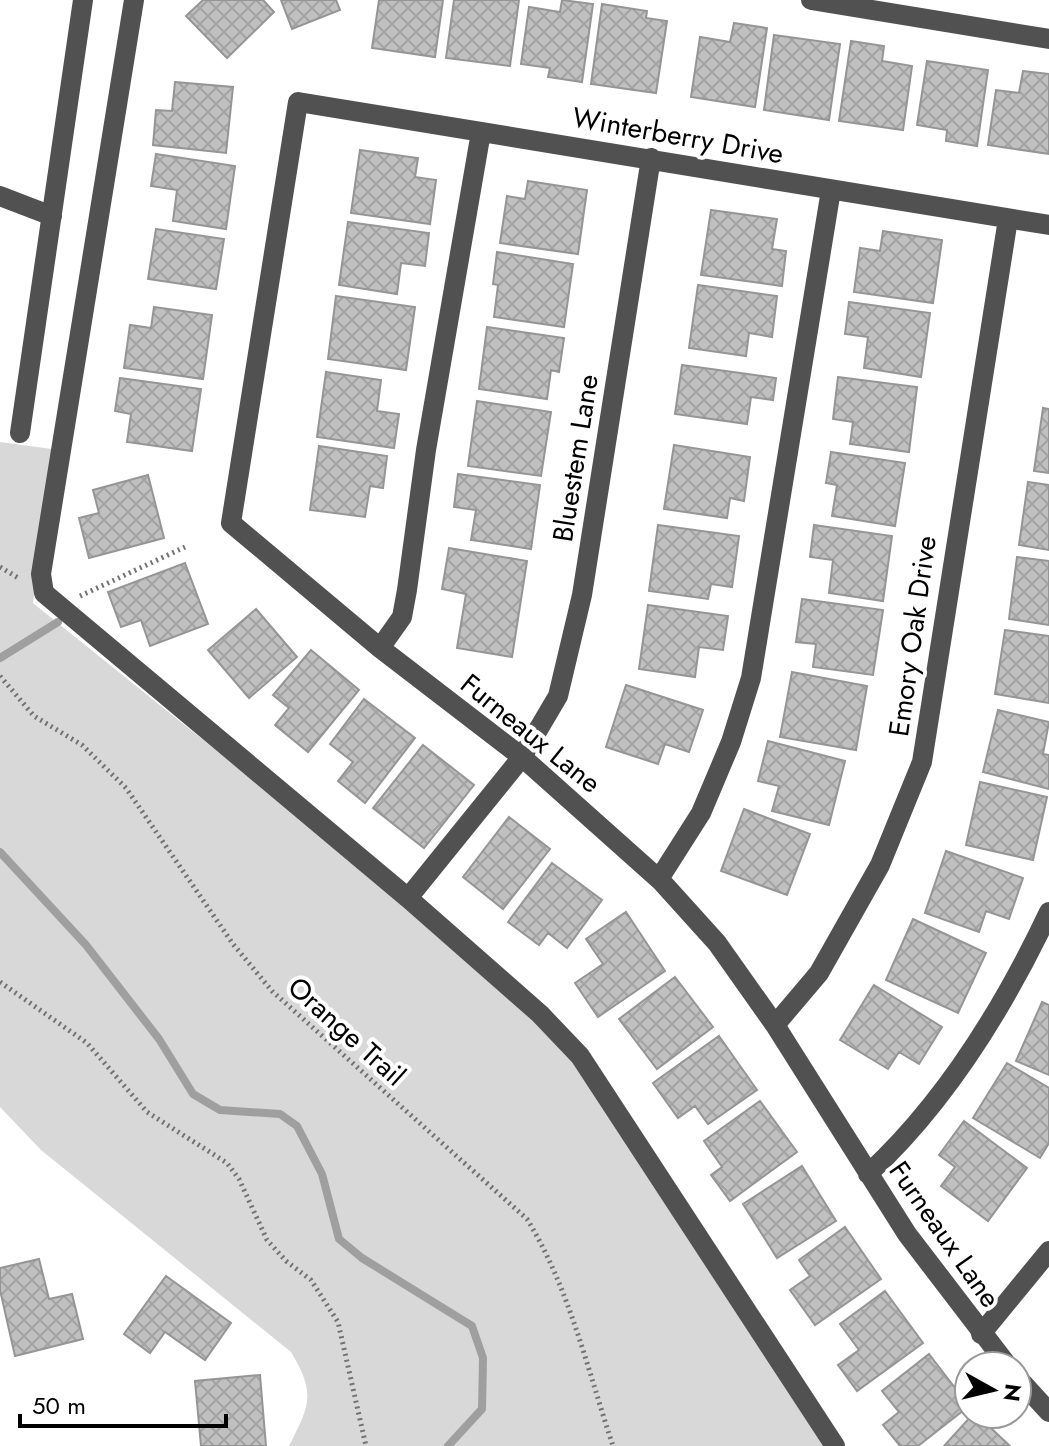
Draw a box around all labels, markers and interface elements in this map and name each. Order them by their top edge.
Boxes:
street label: Winterberry Drive [569,97,787,174]
street label: Bluestem Lane [542,371,609,545]
street label: Emory Oak Drive [878,533,947,739]
street label: Furneaux Lane [452,664,610,803]
street label: Orange Trail [279,967,415,1096]
street label: Furneaux Lane [879,1153,1010,1316]
north arrow [953,1350,1033,1430]
scale bar [20,1378,226,1428]
text: N [996,1382,1030,1404]
text: 50 m [32,1388,86,1423]

